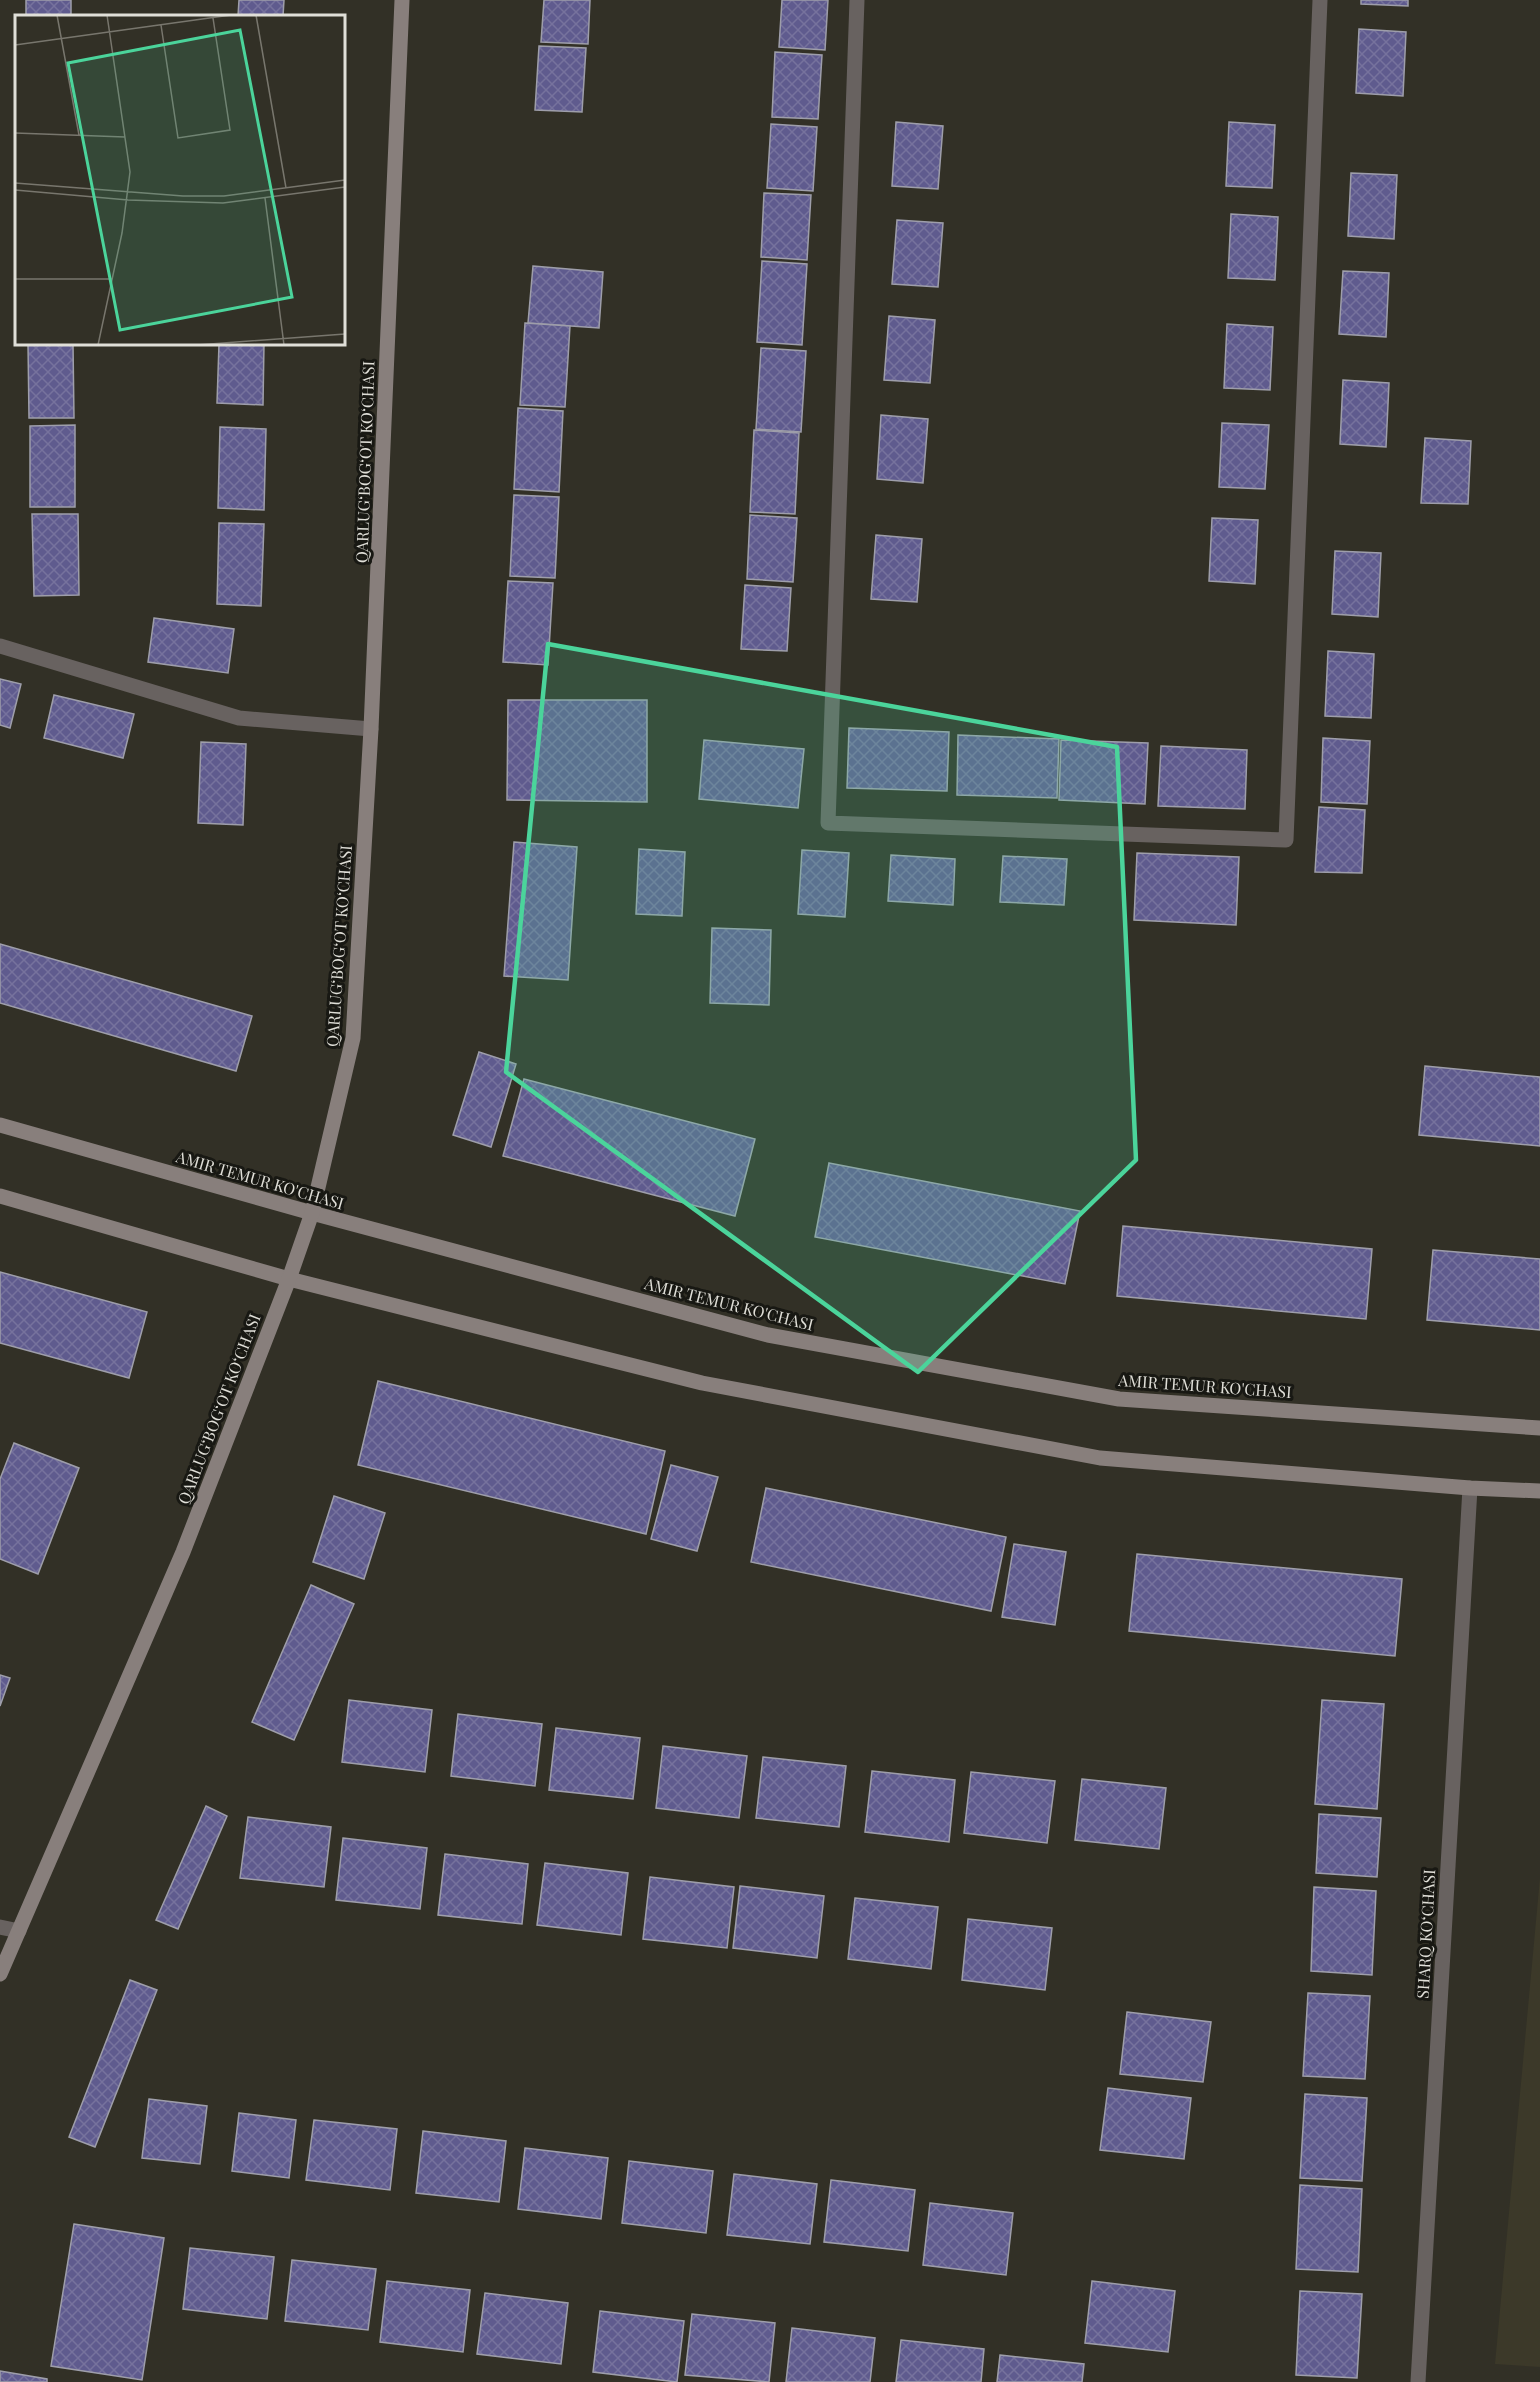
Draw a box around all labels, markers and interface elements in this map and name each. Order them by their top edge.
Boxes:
inset map [15,15,345,345]
street label: QARLUG‘BOG‘OT KO‘CHASI [350,360,379,563]
street label: QARLUG‘BOG‘OT KO‘CHASI [321,844,356,1048]
street label: AMIR TEMUR KO'CHASI [173,1145,346,1214]
street label: AMIR TEMUR KO'CHASI [641,1272,816,1335]
street label: QARLUG‘BOG‘OT KO‘CHASI [172,1311,265,1507]
street label: AMIR TEMUR KO'CHASI [1117,1369,1292,1402]
street label: SHARQ KO‘CHASI [1412,1869,1439,1999]

